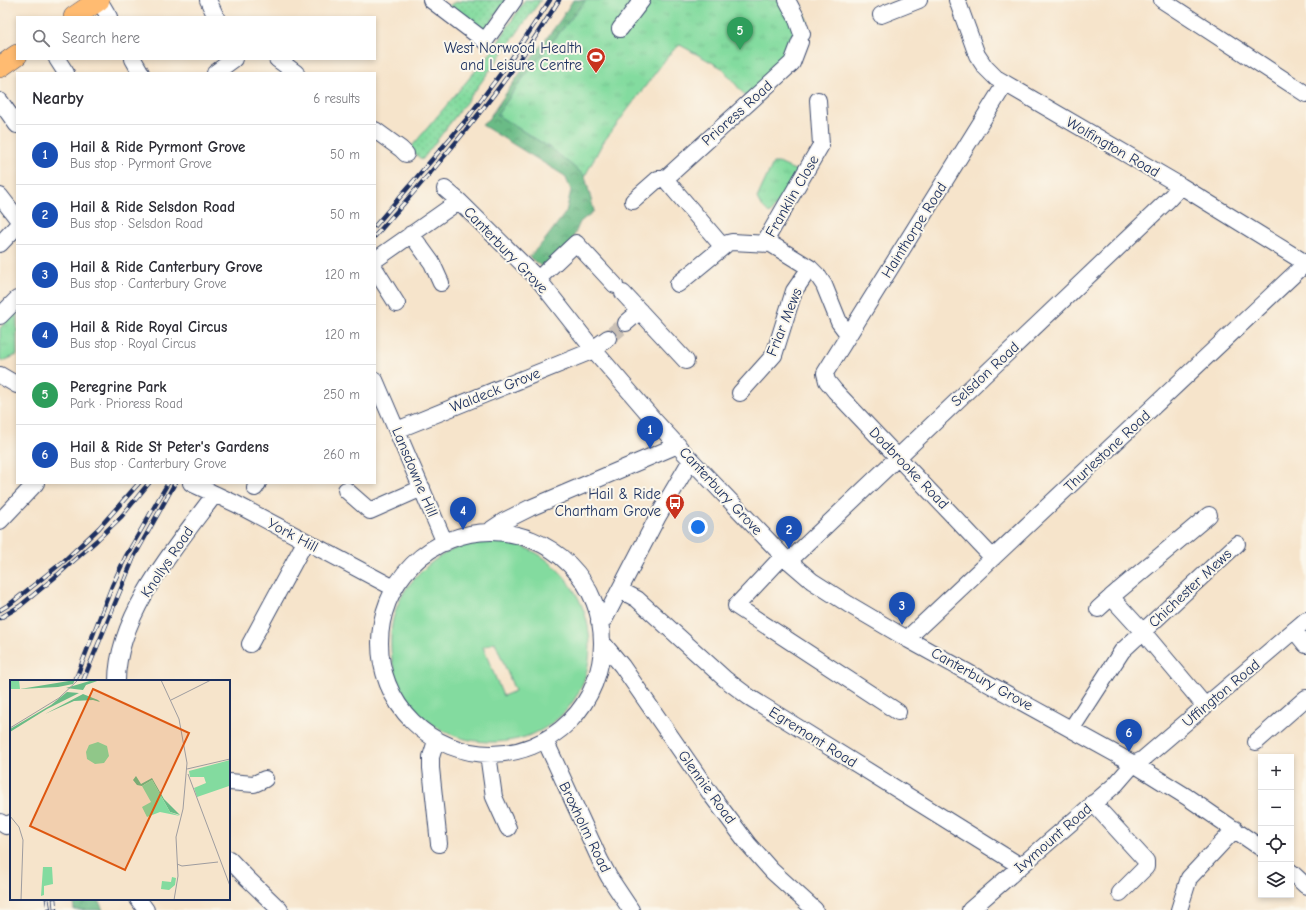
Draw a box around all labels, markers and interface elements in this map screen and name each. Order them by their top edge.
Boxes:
search box [16,16,376,60]
pin: 5 [727,17,753,50]
icon: search [30,27,52,49]
text: Search here [62,29,140,47]
place label: West Norwood Health and Leisure Centre [444,39,582,74]
sports icon: West Norwood Health and Leisure Centre [585,46,607,74]
street label: Prioress Road [698,77,776,149]
text: Nearby [32,89,83,108]
text: 6 results [313,91,360,106]
street label: Wolfington Road [1063,113,1163,181]
text: Hail & Ride Pyrmont Grove [70,138,245,156]
text: 1 [42,147,48,162]
text: 50 m [330,147,360,162]
street label: Franklin Close [761,151,823,240]
text: Bus stop · Pyrmont Grove [70,156,212,171]
street label: Hainthorpe Road [877,179,951,281]
text: Hail & Ride Selsdon Road [70,198,235,216]
street label: Canterbury Grove [460,203,552,297]
text: 2 [42,207,48,222]
text: 50 m [330,207,360,222]
text: Bus stop · Selsdon Road [70,216,203,231]
text: Hail & Ride Canterbury Grove [70,258,263,276]
text: 3 [42,267,48,282]
text: 120 m [325,267,360,282]
text: Bus stop · Canterbury Grove [70,276,226,291]
street label: Friar Mews [762,285,806,359]
text: Hail & Ride Royal Circus [70,318,227,336]
text: 4 [42,327,48,342]
text: 120 m [325,327,360,342]
text: Bus stop · Royal Circus [70,336,196,351]
street label: Selsdon Road [947,338,1023,410]
street label: Waldeck Grove [447,364,543,416]
text: Peregrine Park [70,378,167,396]
text: 5 [42,387,48,402]
text: 250 m [323,387,360,402]
text: Park · Prioress Road [70,396,183,411]
street label: Thurlestone Road [1060,406,1154,496]
pin: 1 [637,416,663,449]
street label: Dodbrooke Road [865,423,953,513]
street label: Lansdowne Hill [388,424,442,520]
text: Hail & Ride St Peter's Gardens [70,438,269,456]
street label: Canterbury Grove [676,443,767,539]
text: 6 [42,447,48,462]
text: 260 m [323,447,360,462]
text: Bus stop · Canterbury Grove [70,456,226,471]
place label: Hail & Ride Chartham Grove [555,485,661,520]
bus stop icon: Hail & Ride Chartham Grove [664,492,686,520]
pin: 4 [450,497,476,530]
street label: York Hill [264,514,322,556]
pin: 2 [776,516,802,549]
your location [688,517,708,537]
street label: Knollys Road [137,523,197,601]
street label: Chichester Mews [1145,545,1235,631]
pin: 3 [889,592,915,625]
street label: Canterbury Grove [928,644,1036,715]
street label: Uffington Road [1178,655,1264,731]
inset map [10,680,230,900]
street label: Egremont Road [766,703,860,771]
pin: 6 [1116,719,1142,752]
street label: Glennie Road [674,747,740,827]
map controls [1258,754,1294,898]
button: + [1258,754,1294,790]
street label: Broxholm Road [555,779,615,875]
button: − [1258,790,1294,826]
street label: Ivymount Road [1011,799,1095,877]
button: locate [1258,826,1294,862]
button: layers [1258,862,1294,898]

